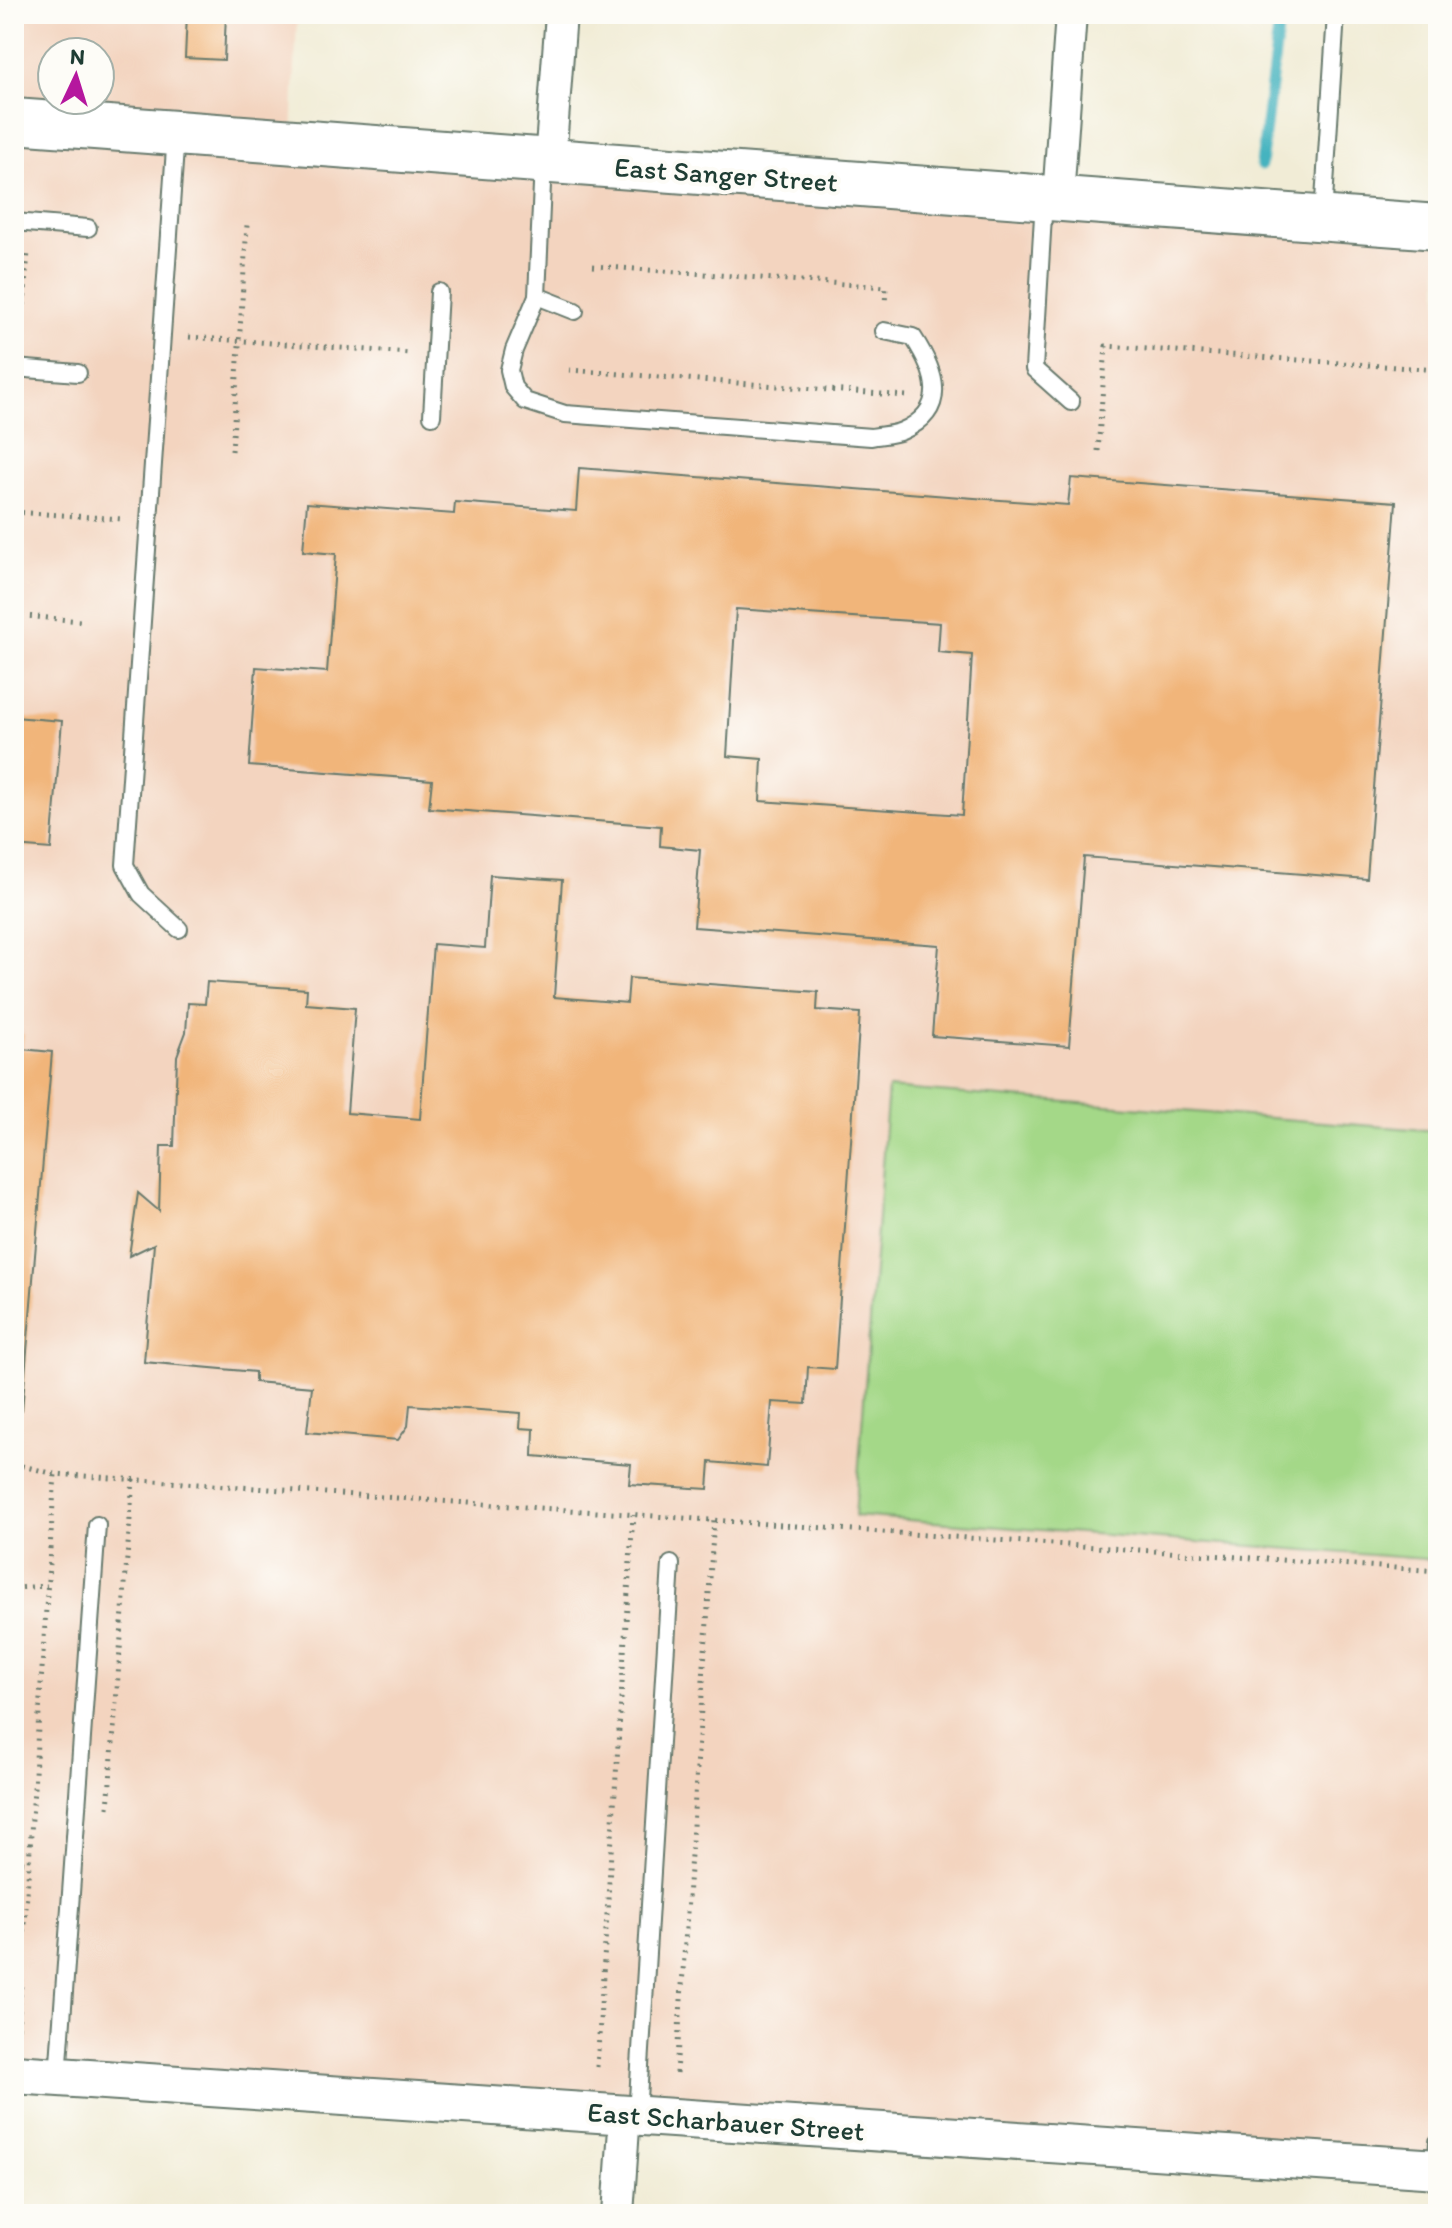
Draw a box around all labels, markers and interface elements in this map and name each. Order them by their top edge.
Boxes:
north arrow [36,36,116,116]
text: N [69,43,86,71]
street label: East Sanger Street [613,149,839,199]
street label: East Scharbauer Street [586,2094,866,2148]

